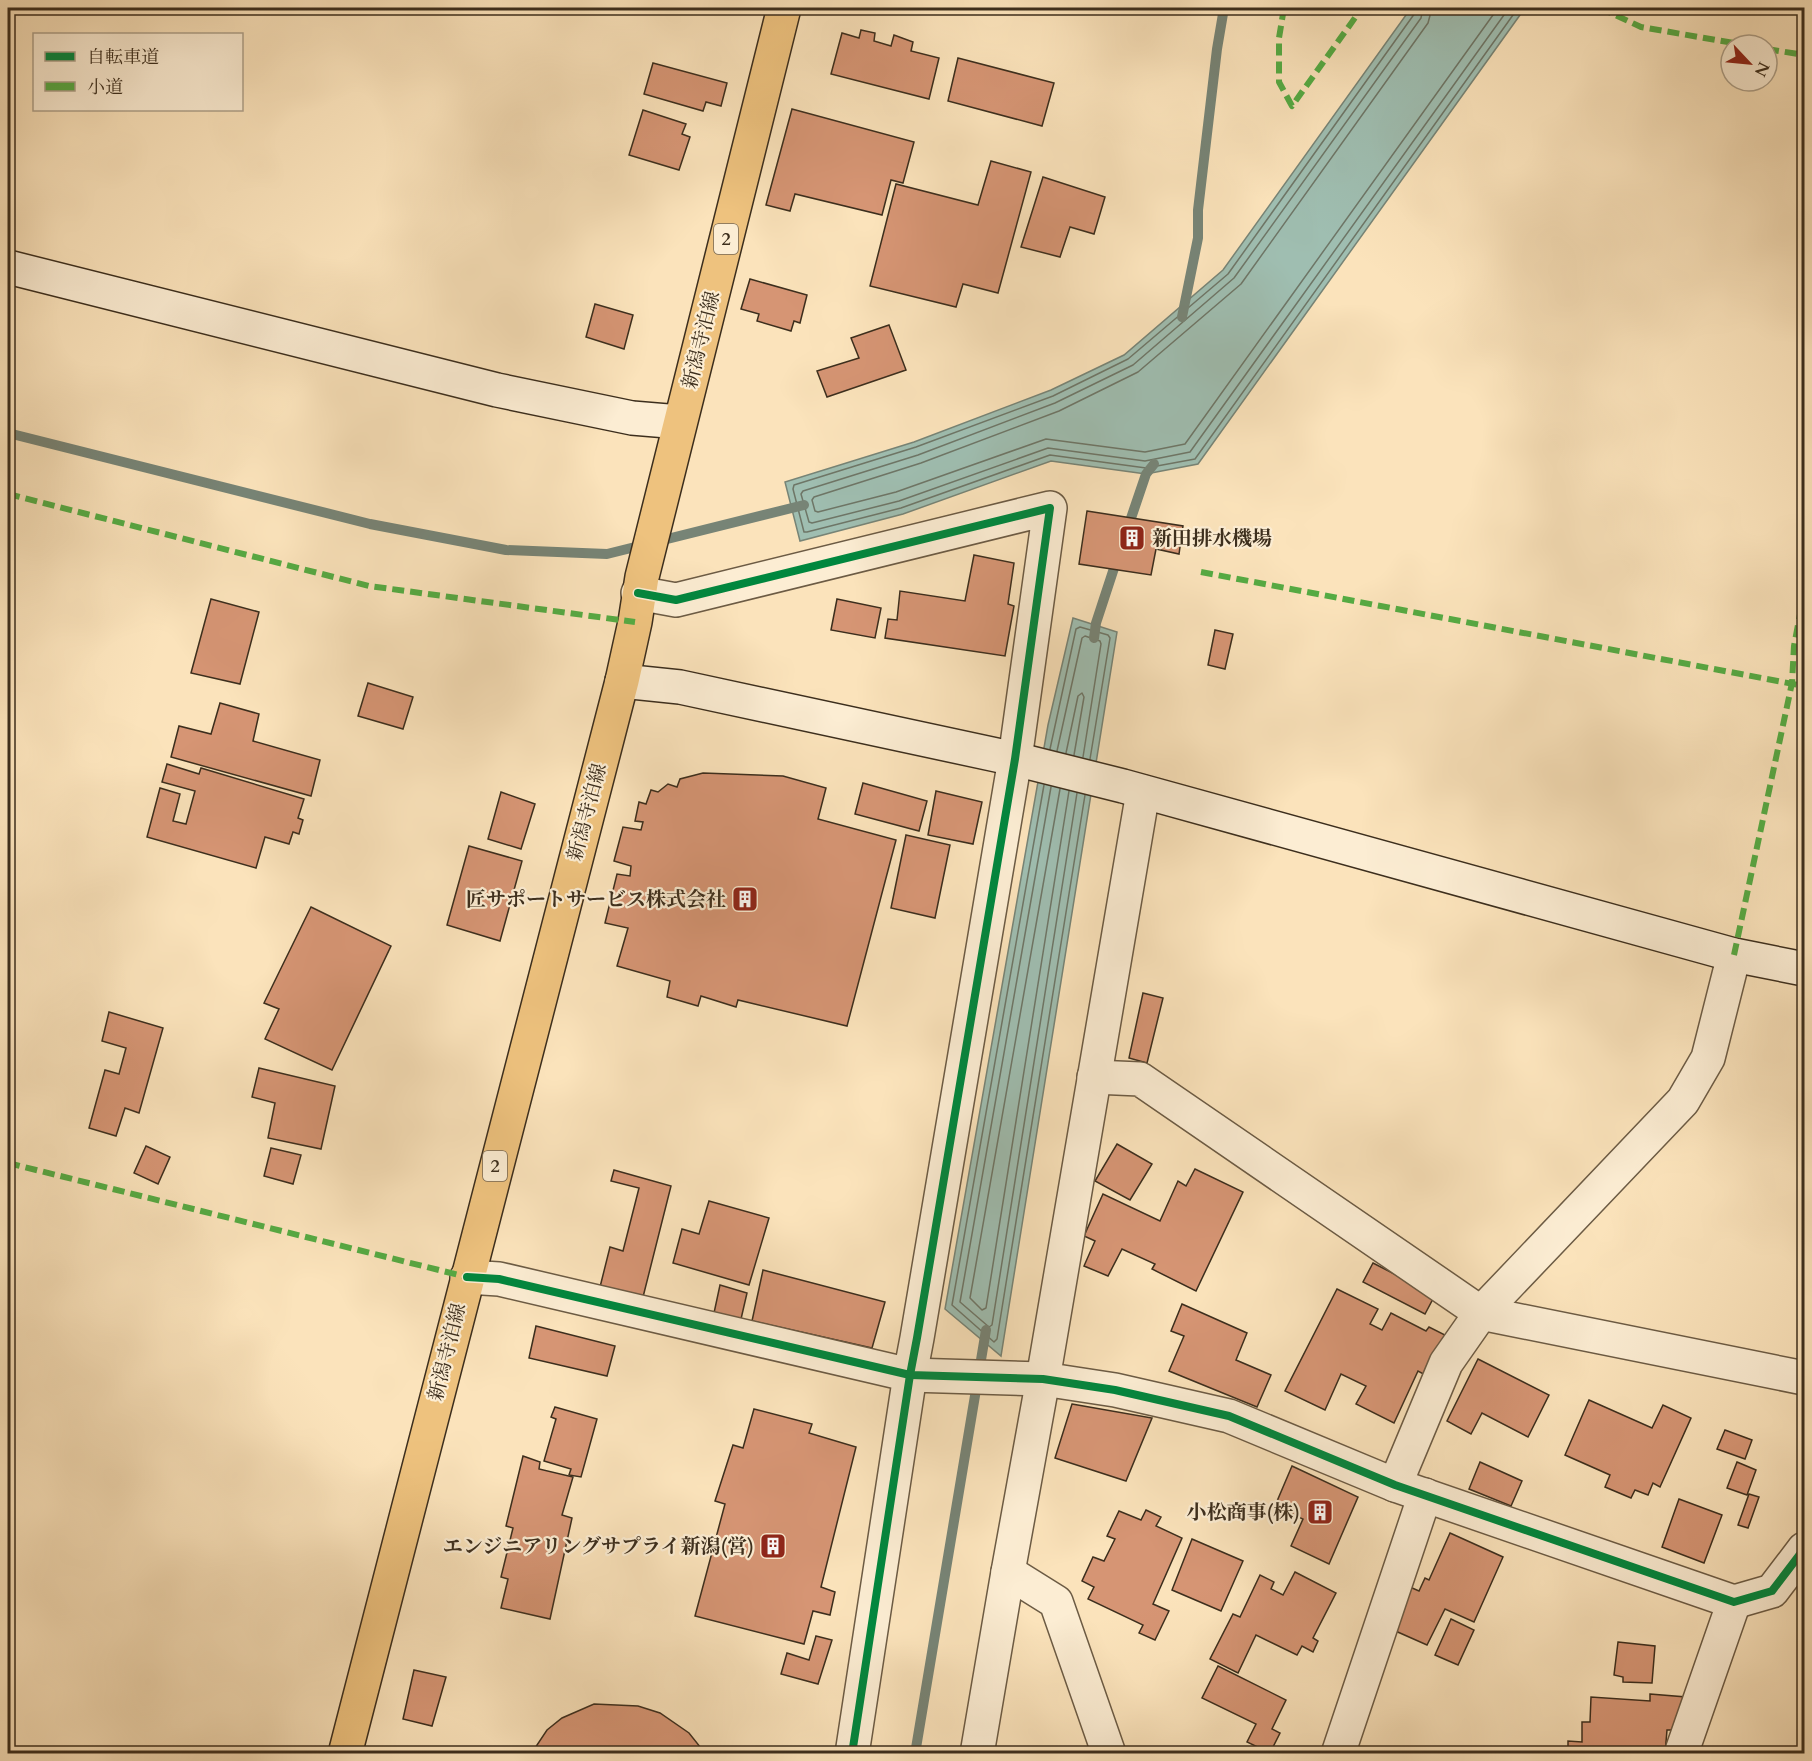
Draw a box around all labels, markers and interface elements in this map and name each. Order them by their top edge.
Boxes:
legend [33,33,243,111]
north arrow [1719,33,1779,93]
text: 自転車道 [87,45,159,70]
text: N [1749,58,1775,80]
text: 小道 [87,75,123,100]
road number: 2 [714,224,738,254]
street label: 新潟寺泊線 [676,288,726,392]
building icon: 新田排水機場 [1117,523,1147,553]
place label: 新田排水機場 [1152,525,1272,552]
street label: 新潟寺泊線 [561,760,613,864]
building icon: 匠サポートサービス株式会社 [730,884,760,914]
place label: 匠サポートサービス株式会社 [466,886,726,913]
road number: 2 [483,1151,507,1181]
street label: 新潟寺泊線 [422,1300,472,1404]
building icon: 小松商事(株) [1305,1497,1335,1527]
place label: 小松商事(株) [1186,1499,1300,1526]
building icon: エンジニアリングサプライ新潟(営) [758,1531,788,1561]
place label: エンジニアリングサプライ新潟(営) [443,1533,754,1560]

